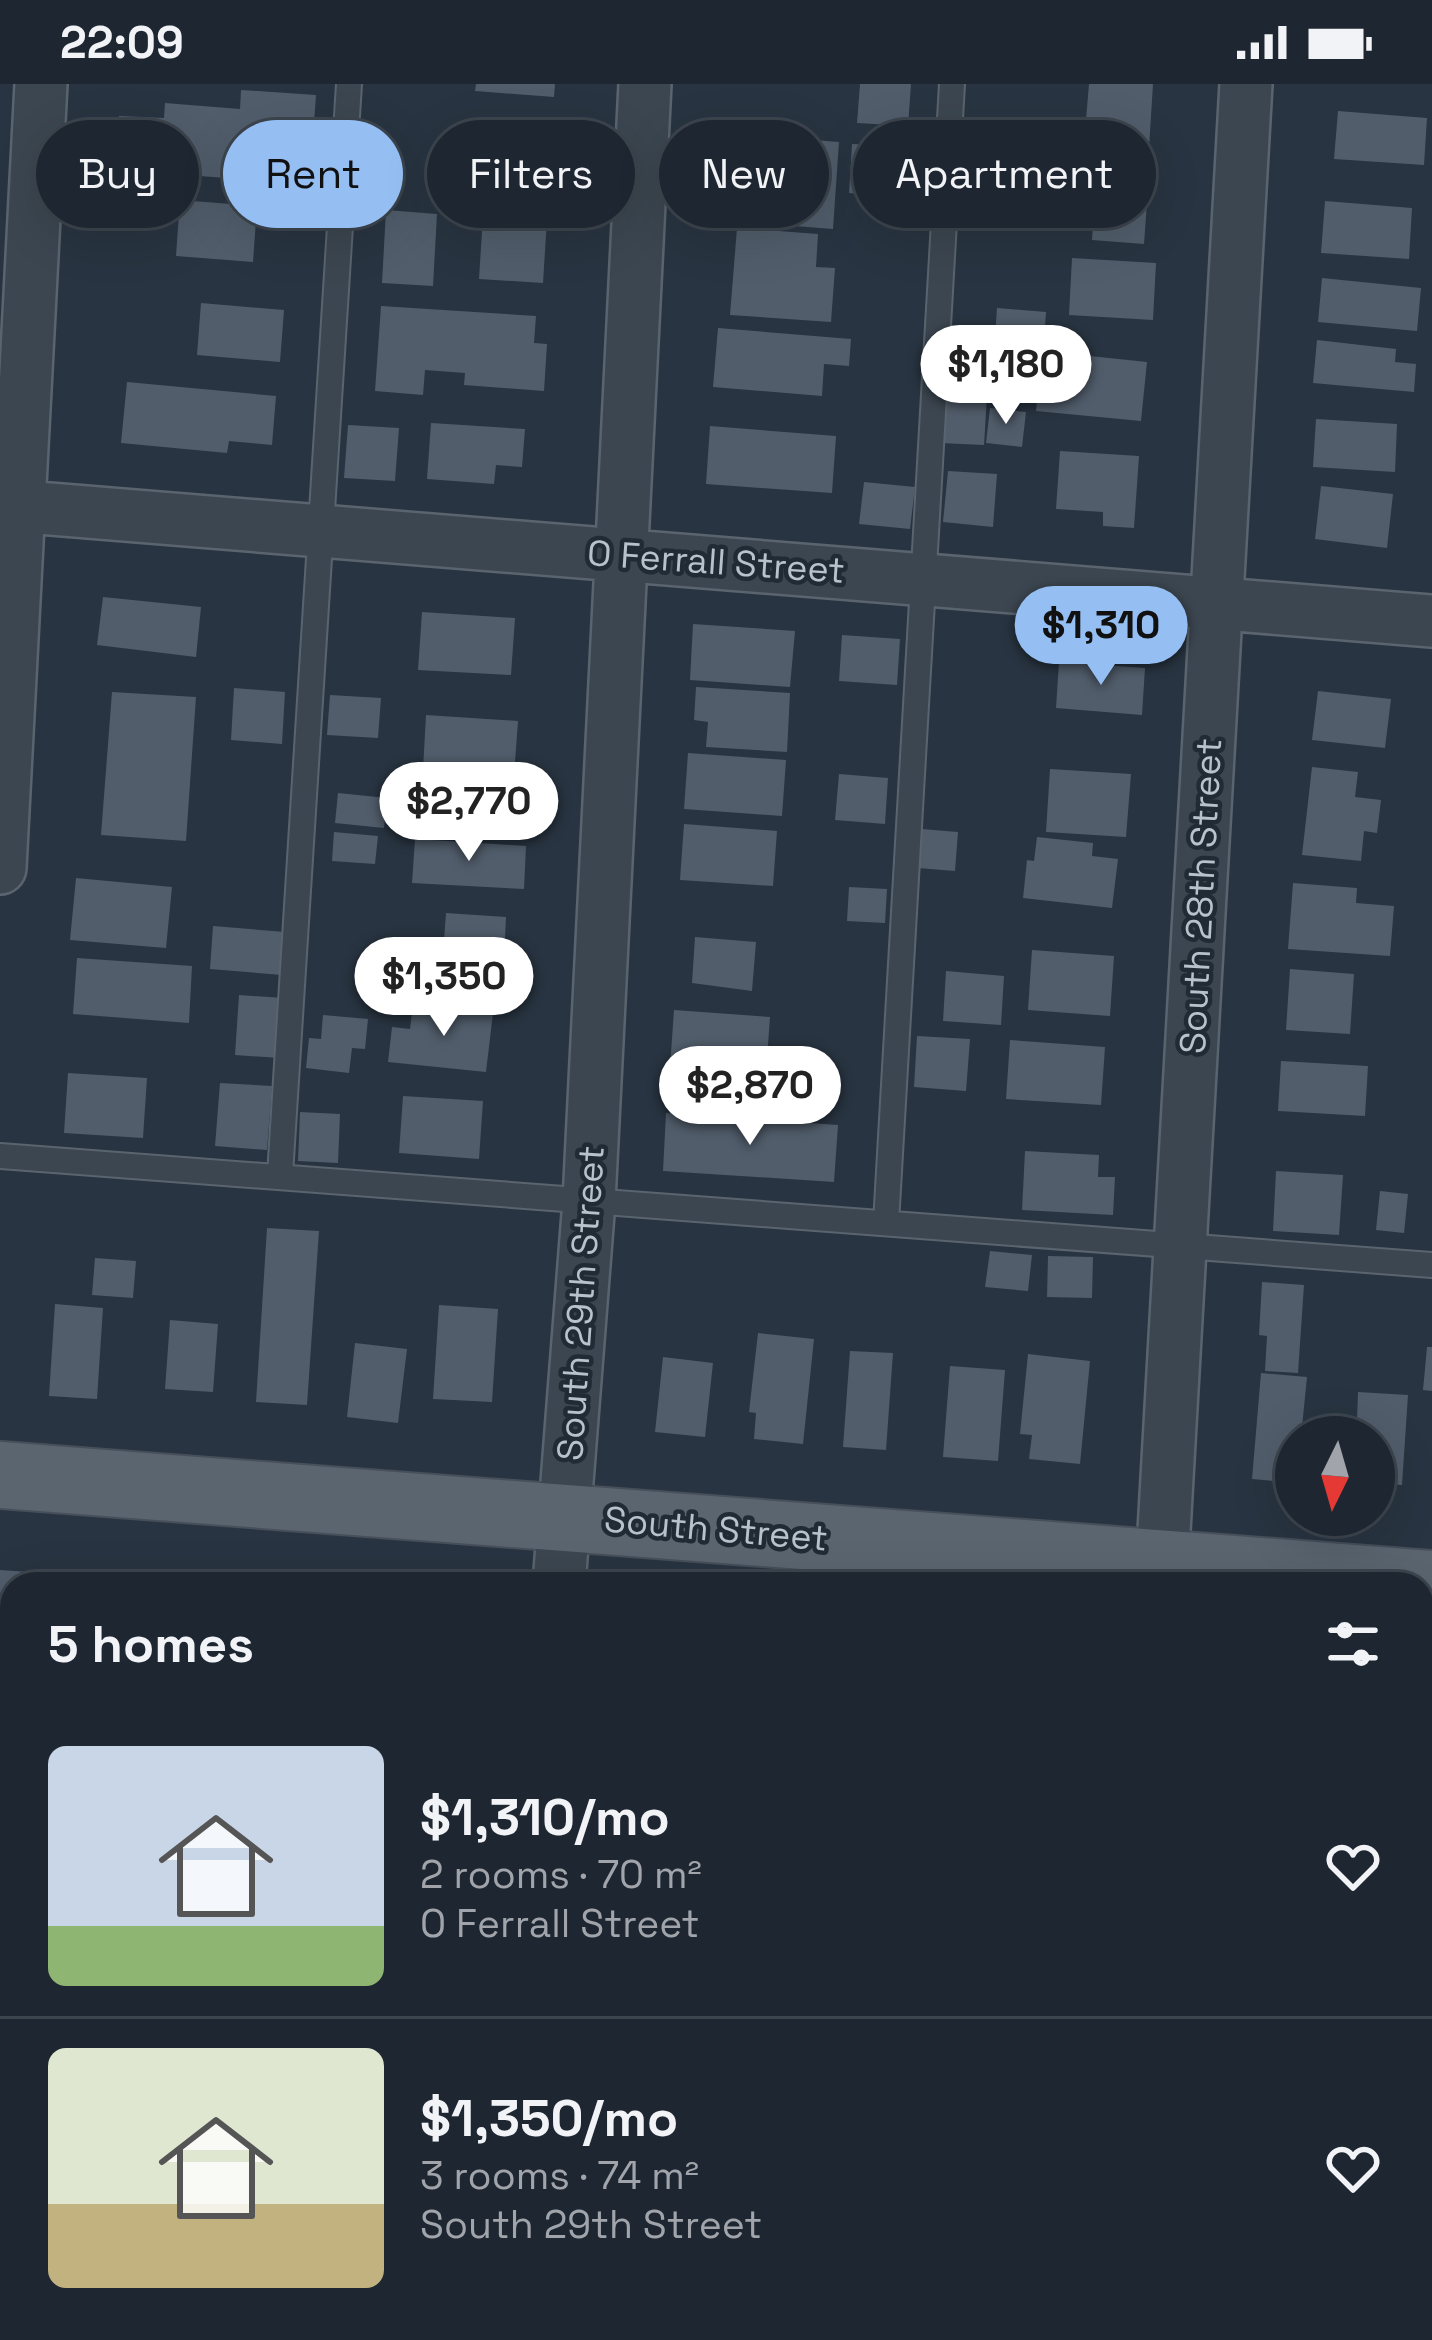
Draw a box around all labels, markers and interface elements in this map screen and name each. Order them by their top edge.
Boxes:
text: 22:09 [60,14,184,71]
chip: Buy [36,120,199,228]
chip: Rent [223,120,403,228]
chip: Filters [427,120,635,228]
chip: New [659,120,829,228]
chip: Apartment [853,120,1156,228]
pin: $1,180 [908,325,1104,427]
text: $1,180 [947,339,1065,388]
street label: O Ferrall Street [586,530,846,594]
pin: $1,310 [1003,586,1199,688]
text: $1,310 [1042,600,1160,649]
street label: South 28th Street [1170,737,1232,1055]
pin: $2,770 [371,762,567,864]
text: $2,770 [406,776,532,825]
pin: $1,350 [346,937,542,1039]
text: $1,350 [381,951,507,1000]
pin: $2,870 [652,1046,848,1148]
text: $2,870 [686,1060,814,1109]
street label: South 29th Street [547,1144,615,1462]
north arrow [1275,1416,1395,1536]
map controls [1275,1416,1395,1536]
street label: South Street [602,1496,830,1562]
icon: filters [1320,1611,1386,1677]
text: 5 homes [48,1612,254,1677]
text: $1,310/mo [420,1785,670,1850]
icon: home [144,1794,288,1938]
icon: heart [1320,1833,1386,1899]
text: 2 rooms · 70 m² [420,1850,702,1899]
text: O Ferrall Street [420,1899,700,1948]
text: $1,350/mo [420,2086,678,2151]
icon: home [144,2096,288,2240]
icon: heart [1320,2135,1386,2201]
text: 3 rooms · 74 m² [420,2151,699,2200]
text: South 29th Street [420,2200,762,2249]

